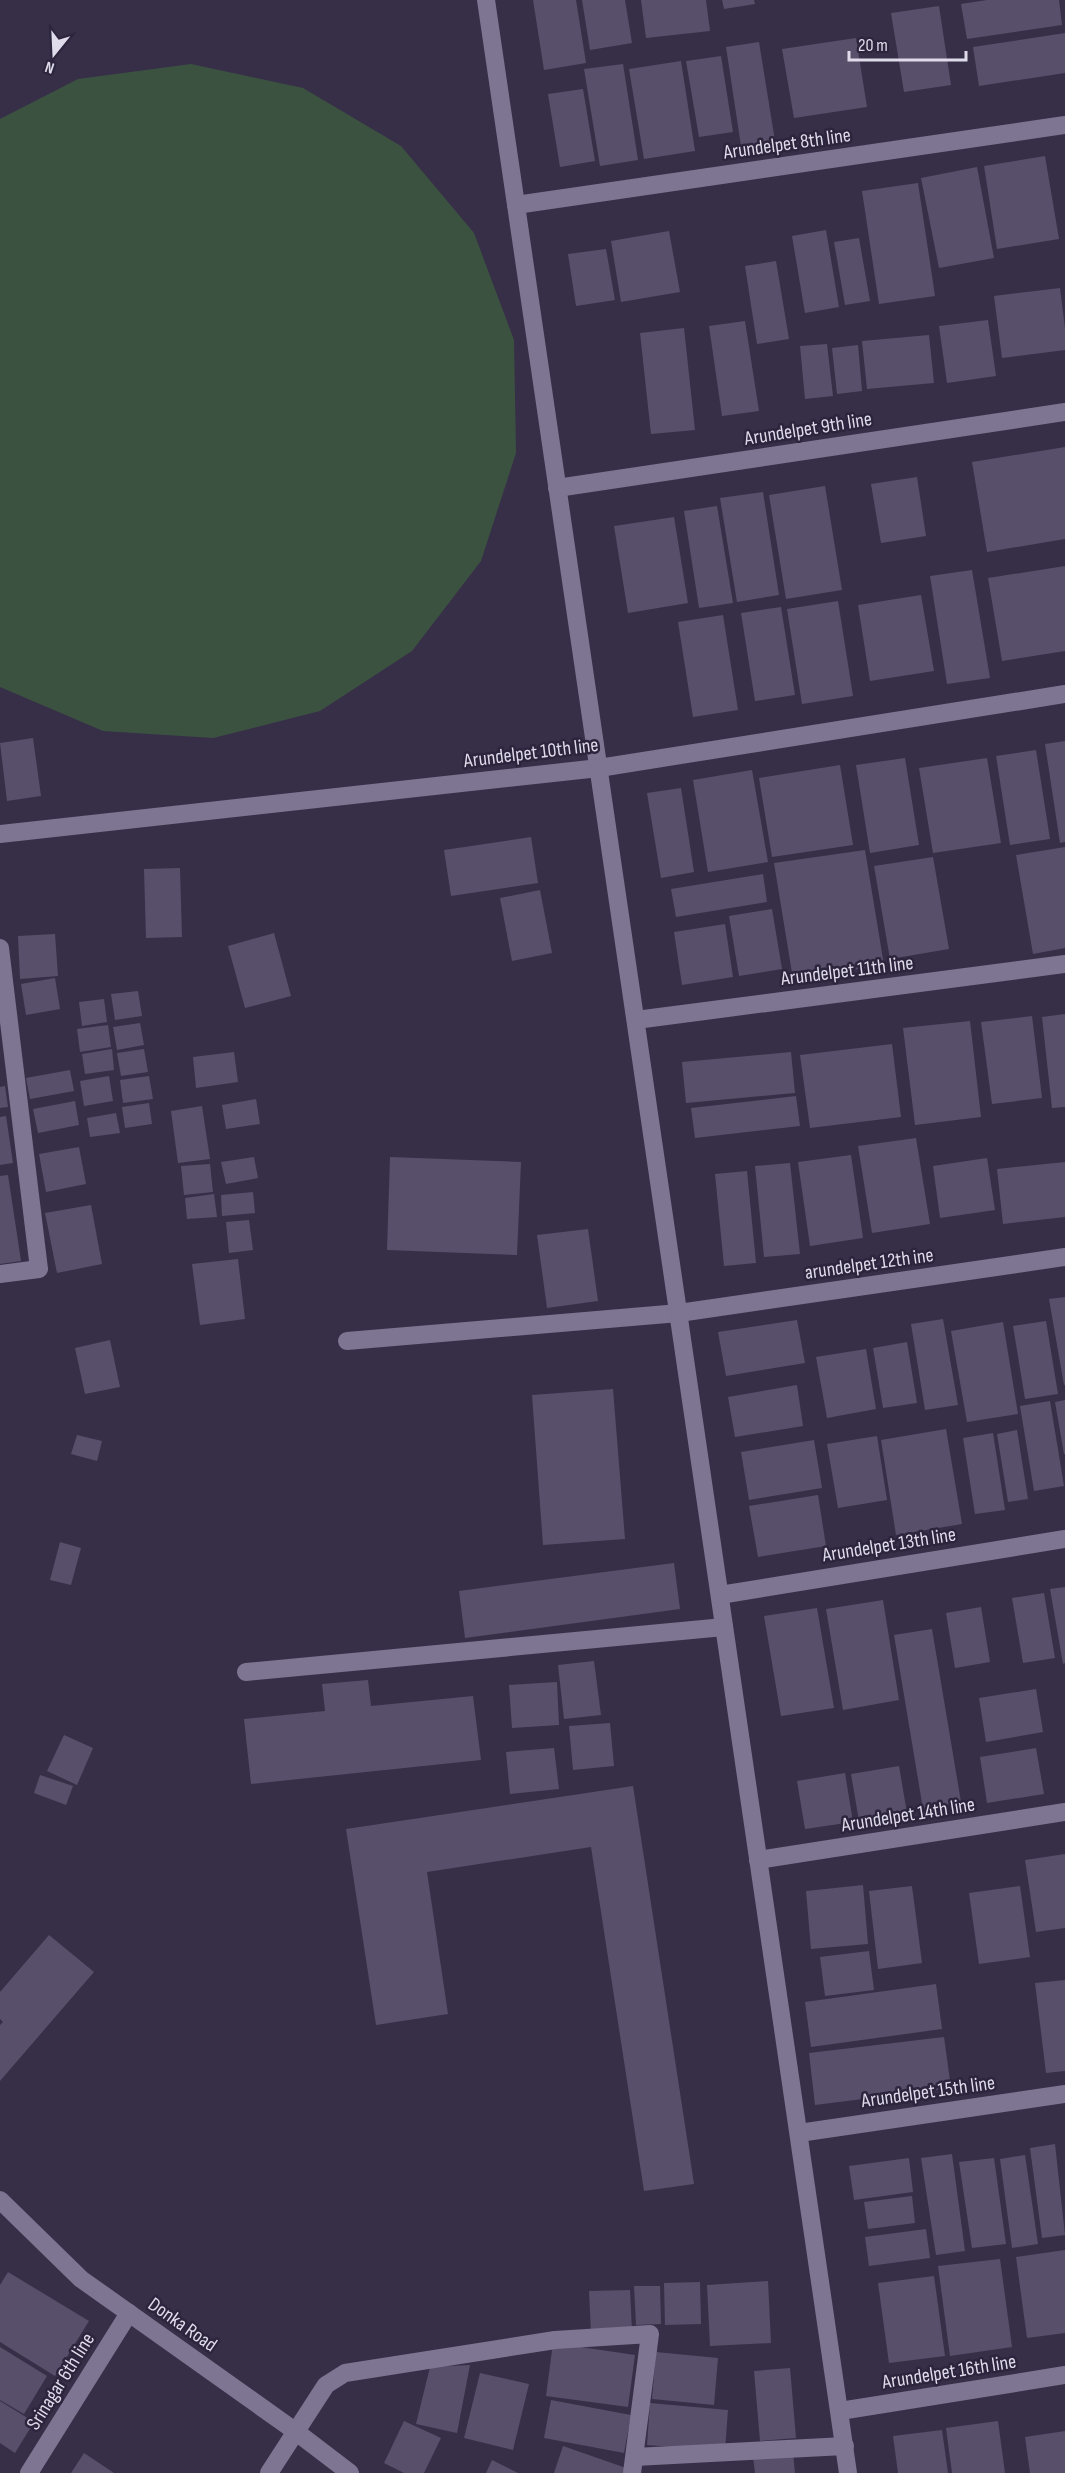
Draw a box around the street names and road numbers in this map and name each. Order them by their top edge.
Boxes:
street label: Arundelpet 8th line [721,123,852,165]
street label: Arundelpet 9th line [742,407,874,451]
street label: Arundelpet 10th line [461,733,600,773]
street label: Arundelpet 11th line [778,951,915,991]
street label: arundelpet 12th ine [803,1243,935,1285]
street label: Arundelpet 13th line [820,1523,958,1568]
street label: Arundelpet 14th line [839,1793,977,1838]
street label: Arundelpet 15th line [859,2071,996,2113]
street label: Donka Road [143,2292,221,2357]
street label: Srinagar 6th line [22,2329,100,2434]
street label: Arundelpet 16th line [879,2350,1018,2395]

